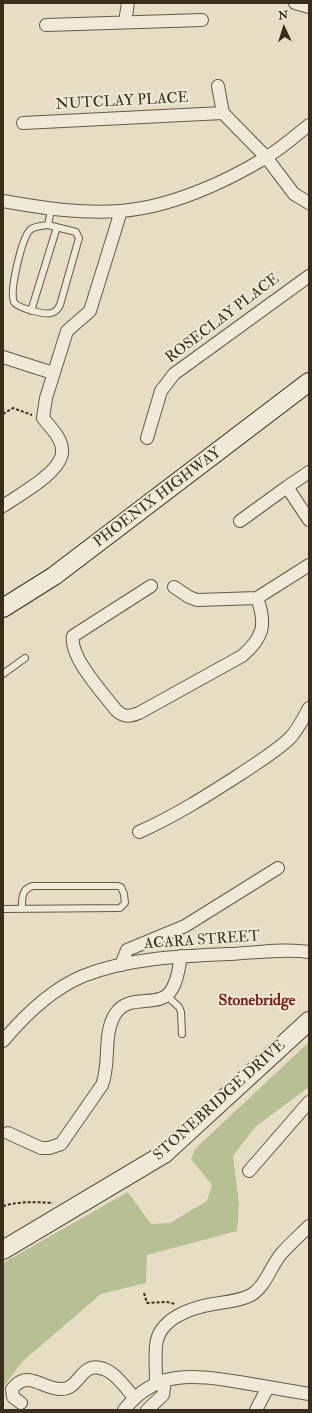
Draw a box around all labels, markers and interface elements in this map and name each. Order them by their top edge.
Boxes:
north arrow [264,8,304,48]
text: N [278,9,288,22]
street label: NUTCLAY PLACE [55,90,189,114]
street label: ROSECLAY PLACE [163,270,283,368]
street label: PHOENIX HIGHWAY [91,444,225,552]
street label: ACARA STREET [143,928,261,954]
district label: Stonebridge [218,992,296,1012]
street label: STONEBRIDGE DRIVE [150,1037,290,1165]

